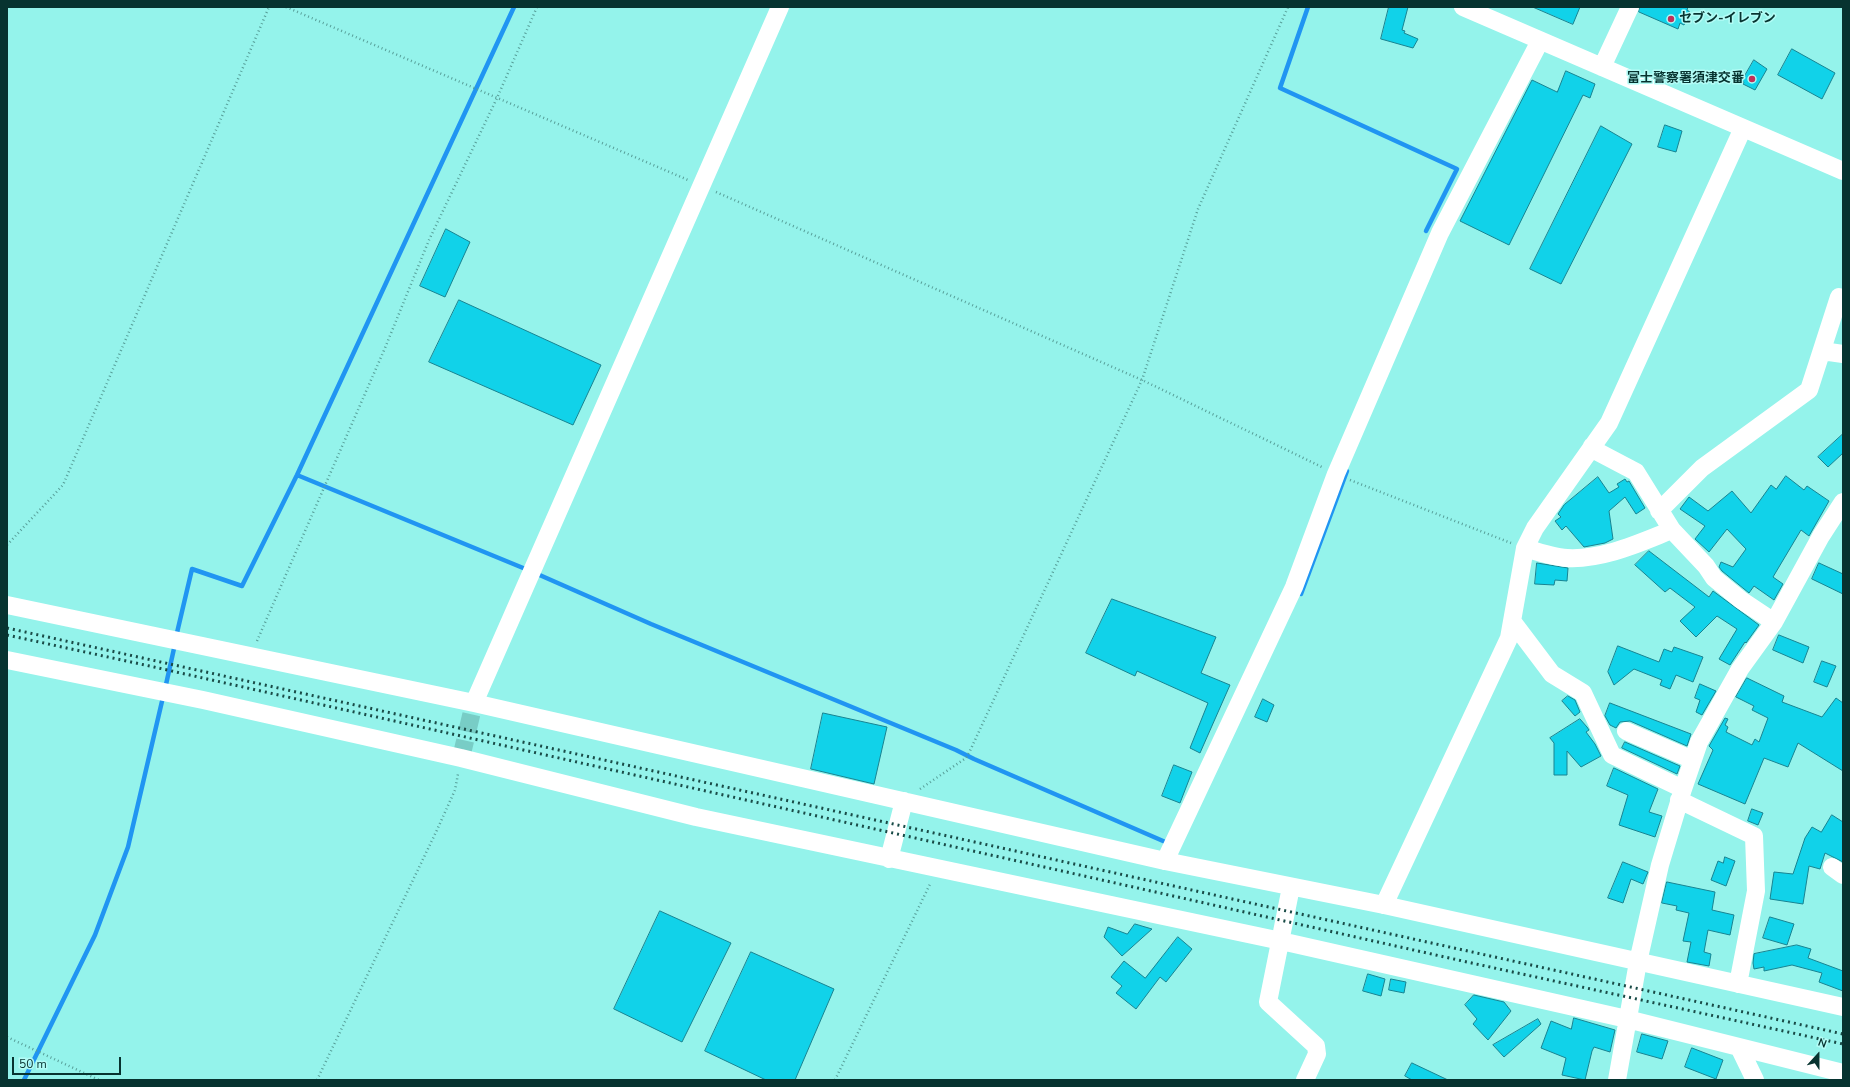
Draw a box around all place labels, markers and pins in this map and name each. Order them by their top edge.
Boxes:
place label: セブン-イレブン [1679,11,1776,27]
marker: セブン-イレブン [1666,14,1676,24]
place label: 富士警察署須津交番 [1627,71,1744,87]
marker: 富士警察署須津交番 [1747,74,1757,84]

